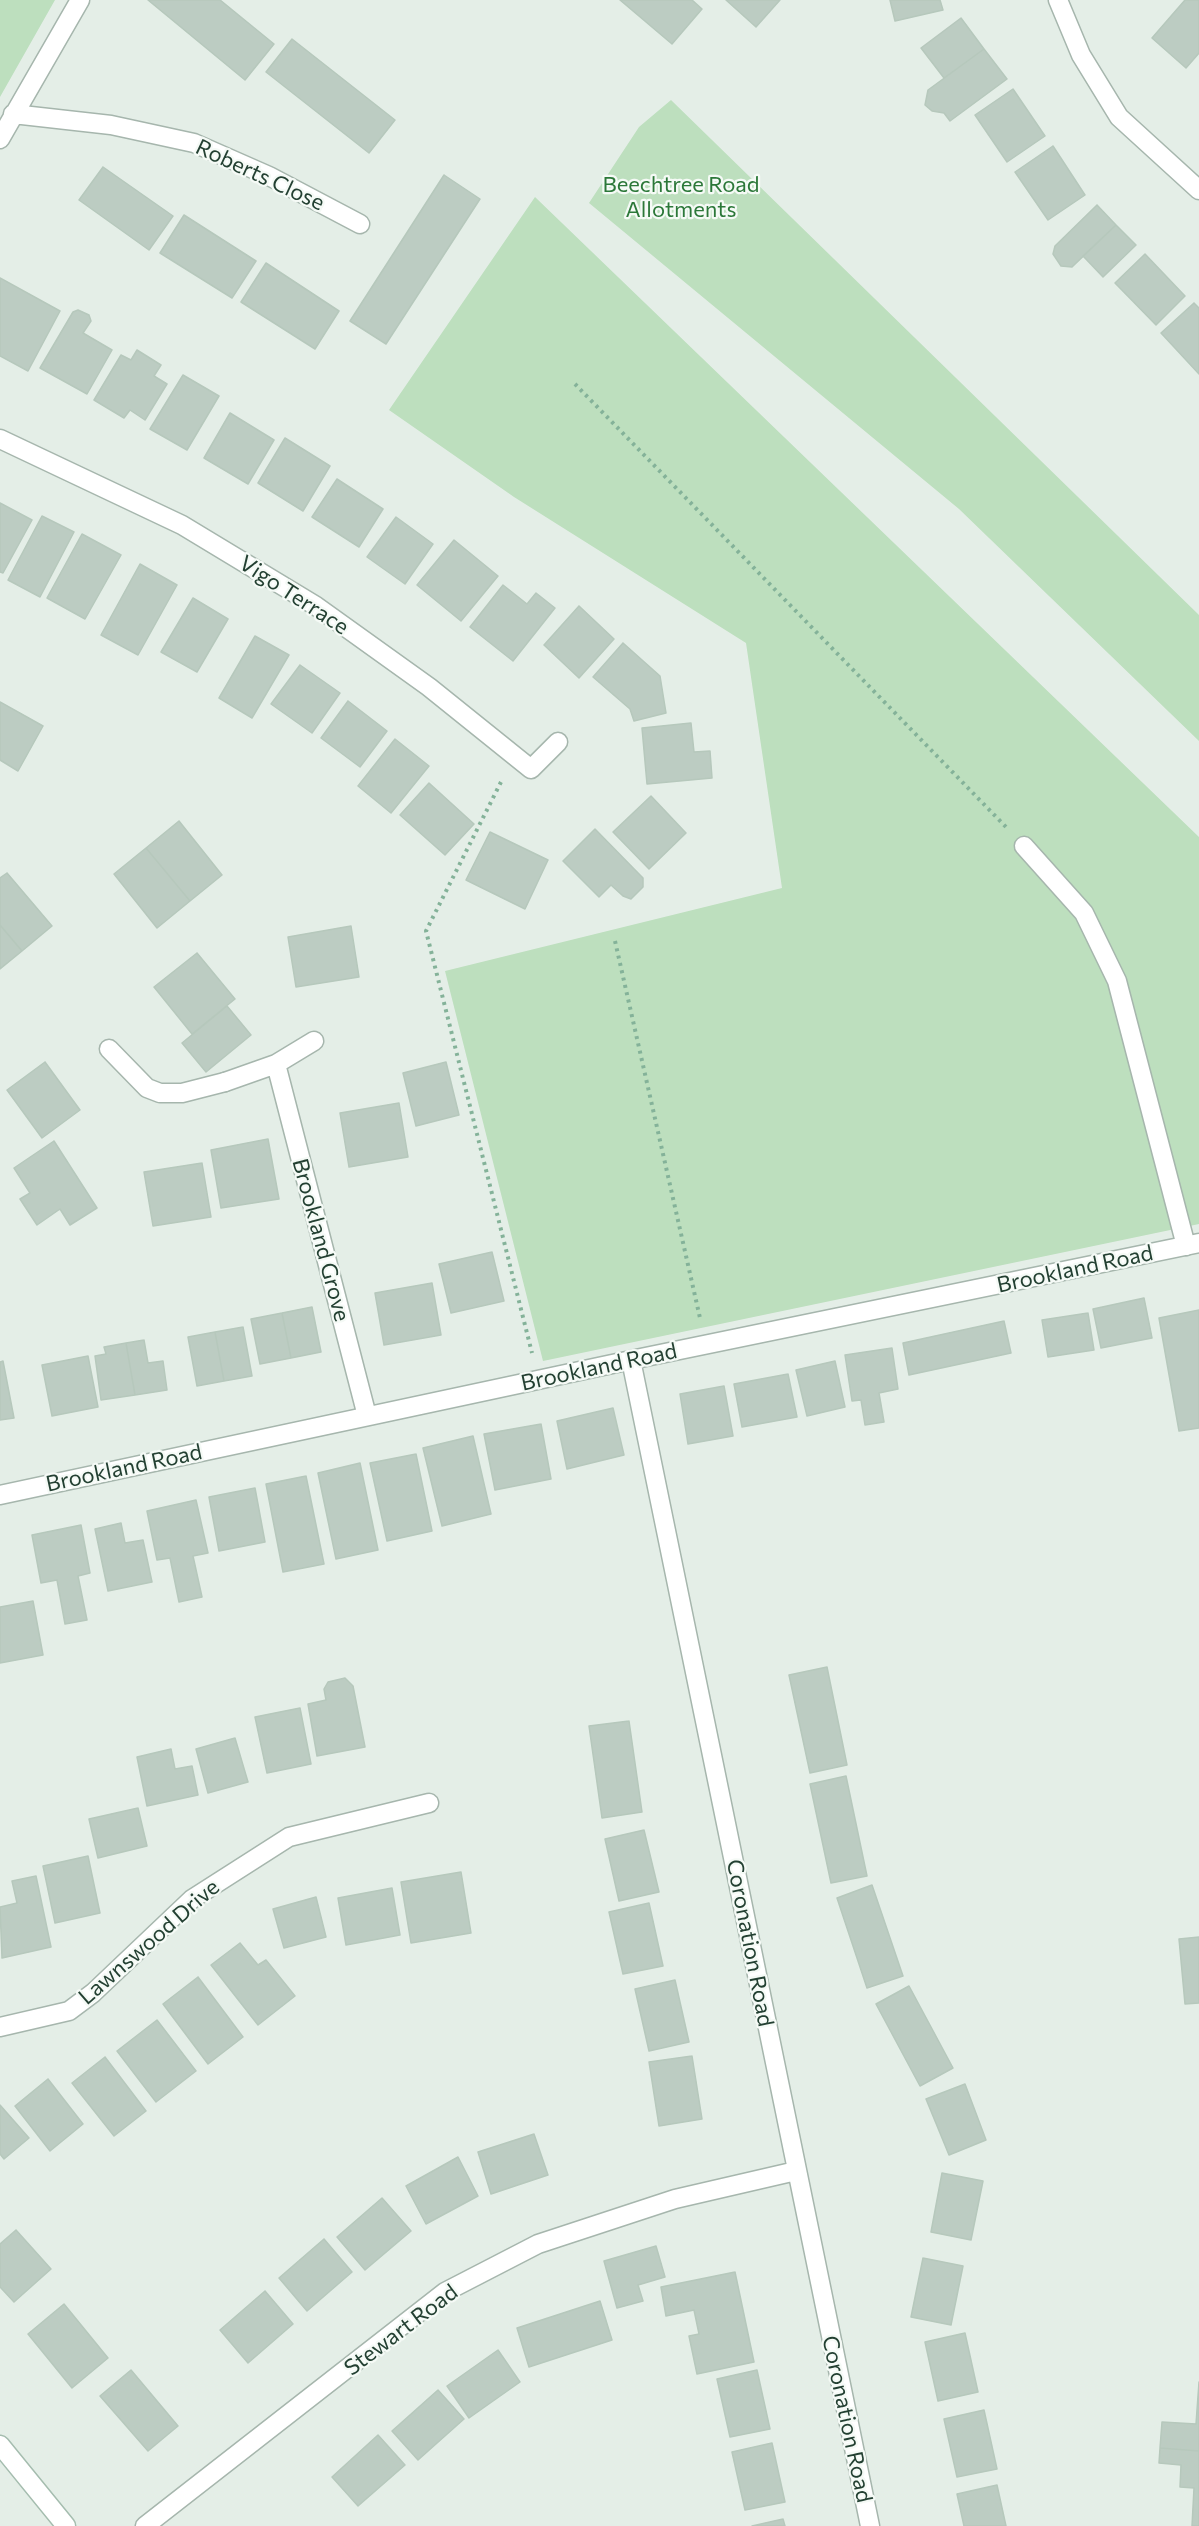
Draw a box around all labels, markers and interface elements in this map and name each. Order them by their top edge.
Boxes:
street label: Roberts Close [191,134,329,216]
park label: Beechtree Road Allotments [602,172,760,224]
street label: Vigo Terrace [234,550,354,640]
street label: Brookland Grove [287,1156,355,1324]
street label: Brookland Road [995,1240,1155,1298]
street label: Brookland Road [519,1338,679,1396]
street label: Brookland Road [44,1439,204,1497]
street label: Coronation Road [721,1857,779,2029]
street label: Lawnswood Drive [73,1874,225,2010]
street label: Stewart Road [339,2279,463,2381]
street label: Coronation Road [816,2333,878,2505]

